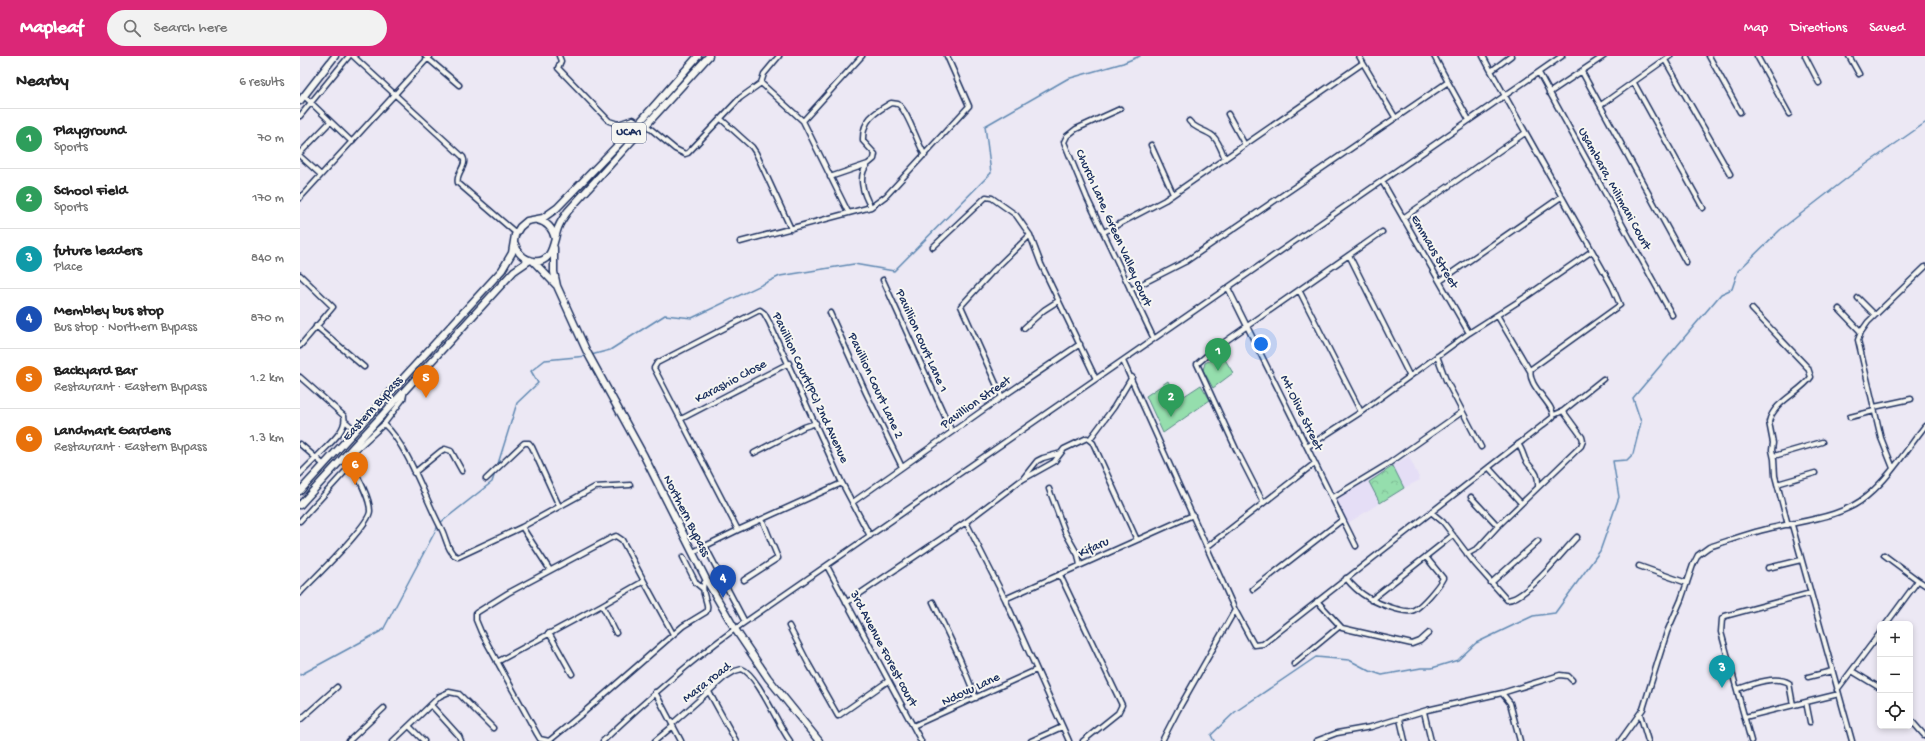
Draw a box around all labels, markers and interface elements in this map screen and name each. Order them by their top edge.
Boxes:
search box [107,10,387,46]
text: Mapleaf [20,17,83,40]
icon: search [121,17,143,39]
text: Search here [153,19,227,37]
text: Map [1744,20,1768,37]
text: Directions [1790,20,1847,37]
text: Saved [1869,20,1905,37]
text: Nearby [16,72,69,92]
text: 6 results [239,75,284,90]
text: Playground [54,122,126,140]
road number: UCA1 [612,123,646,143]
street label: Usambara, Milimani Court [1574,125,1655,254]
text: 1 [26,131,32,146]
text: 70 m [258,131,284,146]
text: Sports [54,140,88,155]
street label: Church Lane, Green Valley court [1072,147,1155,310]
text: School Field [54,182,127,200]
text: 2 [26,191,32,206]
text: 170 m [252,191,284,206]
text: Sports [54,200,88,215]
street label: Emmaus Street [1407,213,1462,293]
text: future leaders [54,242,142,260]
text: 3 [26,251,32,266]
text: 840 m [251,251,284,266]
text: Place [54,260,82,275]
street label: Pavillion court Lane 1 [891,286,950,395]
text: Membley bus stop [54,302,164,320]
street label: Pavillion Court(PC) 2nd Avenue [768,309,852,466]
text: 4 [26,311,32,326]
text: 870 m [250,311,284,326]
text: Bus stop · Northern Bypass [54,320,197,335]
street label: Pavillion Court Lane 2 [844,330,906,442]
your location [1251,334,1271,354]
pin: 1 [1205,338,1231,371]
street label: Karashio Close [693,357,770,407]
text: Backyard Bar [54,362,136,380]
pin: 5 [413,365,439,398]
text: 5 [26,371,32,386]
text: 1.2 km [250,371,284,386]
street label: Pavillion Street [937,372,1015,433]
street label: Eastern Bypass [340,373,407,445]
street label: Mt.Olive Street [1276,373,1326,455]
text: Restaurant · Eastern Bypass [54,380,207,395]
pin: 2 [1158,384,1184,417]
text: Landmark Gardens [54,422,171,440]
text: 6 [26,431,32,446]
text: 1.3 km [250,431,284,446]
text: Restaurant · Eastern Bypass [54,440,207,455]
pin: 6 [342,452,368,485]
street label: Northern Bypass [659,473,713,560]
street label: Kifaru [1076,534,1112,562]
pin: 4 [710,565,736,598]
street label: 3rd Avenue Forest court [846,588,921,711]
map controls [1877,621,1913,729]
button: + [1877,621,1913,657]
pin: 3 [1709,655,1735,688]
button: − [1877,657,1913,693]
street label: Mara road [680,659,735,707]
street label: Ndovu Lane [939,670,1003,710]
button: locate [1877,693,1913,729]

